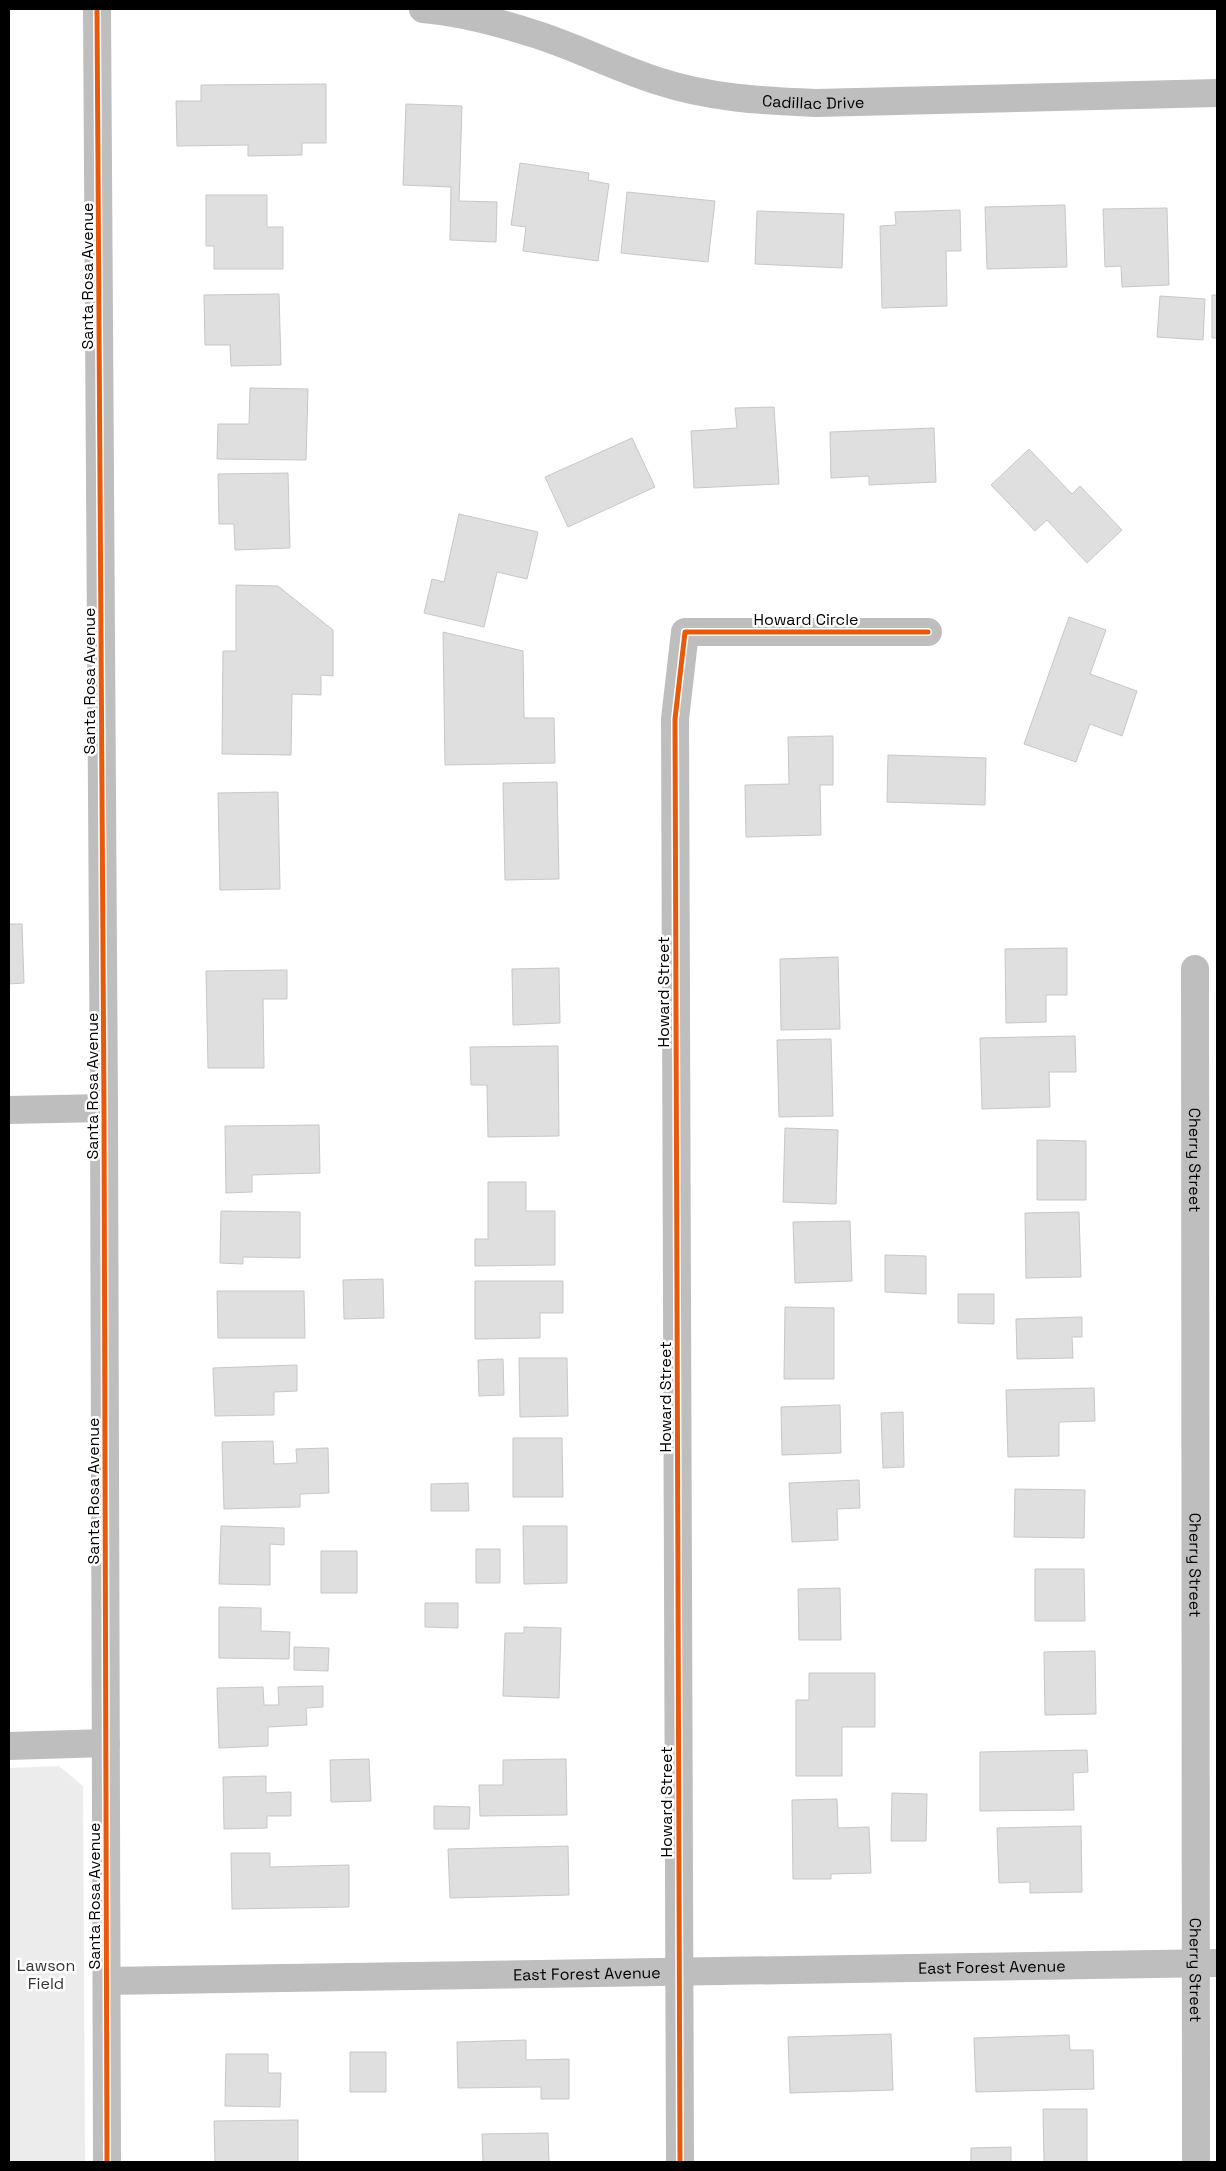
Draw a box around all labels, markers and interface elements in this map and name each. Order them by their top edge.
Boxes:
street label: Cadillac Drive [761,90,865,114]
street label: Santa Rosa Avenue [77,202,98,350]
street label: Santa Rosa Avenue [79,607,100,755]
street label: Howard Circle [753,609,859,630]
street label: Howard Street [653,936,674,1048]
street label: Santa Rosa Avenue [82,1012,103,1160]
street label: Cherry Street [1184,1108,1205,1212]
street label: Howard Street [655,1341,676,1453]
street label: Santa Rosa Avenue [83,1417,104,1565]
street label: Cherry Street [1184,1513,1206,1617]
street label: Howard Street [656,1746,677,1858]
street label: Santa Rosa Avenue [84,1822,105,1970]
street label: Cherry Street [1185,1918,1206,2022]
park label: Lawson Field [17,1955,75,1994]
street label: East Forest Avenue [918,1955,1066,1979]
street label: East Forest Avenue [513,1962,661,1985]

